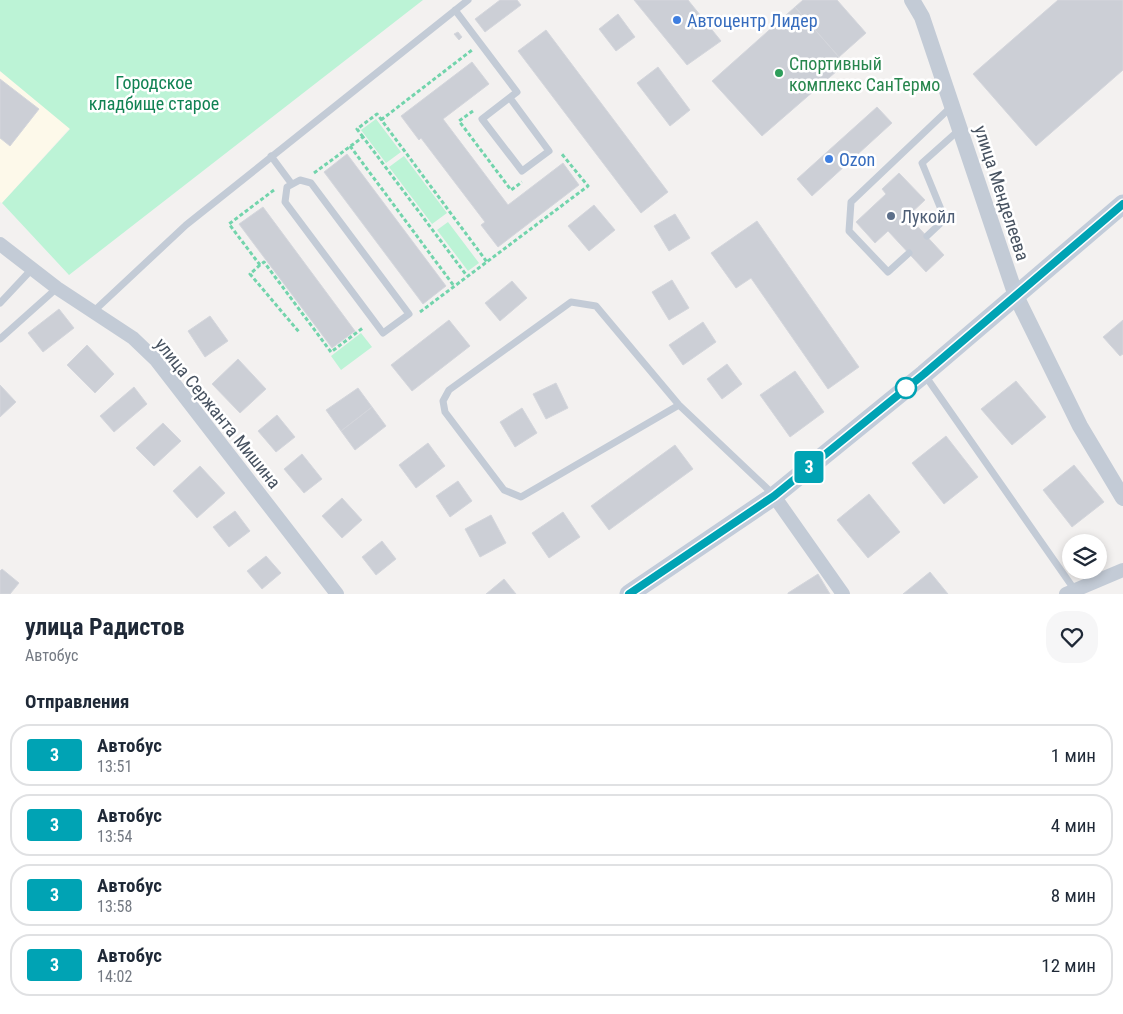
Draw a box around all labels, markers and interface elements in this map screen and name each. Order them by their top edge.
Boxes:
place label: Автоцентр Лидер [687,10,818,31]
marker: Автоцентр Лидер [671,14,683,26]
place label: Спортивный комплекс СанТермо [789,53,940,95]
marker: Спортивный комплекс СанТермо [773,67,785,79]
park label: Городское кладбище старое [89,72,219,114]
street label: улица Менделеева [970,123,1034,263]
place label: Ozon [839,149,875,170]
marker: Ozon [823,153,835,165]
place label: Лукойл [901,206,955,227]
marker: Лукойл [885,210,897,222]
street label: улица Сержанта Мишина [151,334,285,492]
unlabelled marker [895,377,917,399]
line badge: 3 [793,451,825,483]
text: 3 [804,456,814,477]
map controls [1062,534,1107,579]
button: layers [1062,534,1107,579]
button: heart [1046,611,1098,663]
text: улица Радистов [25,613,185,641]
text: Автобус [25,646,78,665]
text: Отправления [25,690,129,713]
text: Автобус [97,734,162,757]
text: 3 [50,744,59,765]
text: 1 мин [1051,744,1096,767]
text: 13:51 [97,757,132,776]
text: Автобус [97,804,162,827]
text: 3 [50,814,59,835]
text: 4 мин [1051,814,1096,837]
text: 13:54 [97,827,132,846]
text: Автобус [97,874,162,897]
text: 3 [50,884,59,905]
text: 8 мин [1051,884,1096,907]
text: 13:58 [97,897,132,916]
text: Автобус [97,944,162,967]
text: 3 [50,954,59,975]
text: 12 мин [1041,954,1096,977]
text: 14:02 [97,967,132,986]

